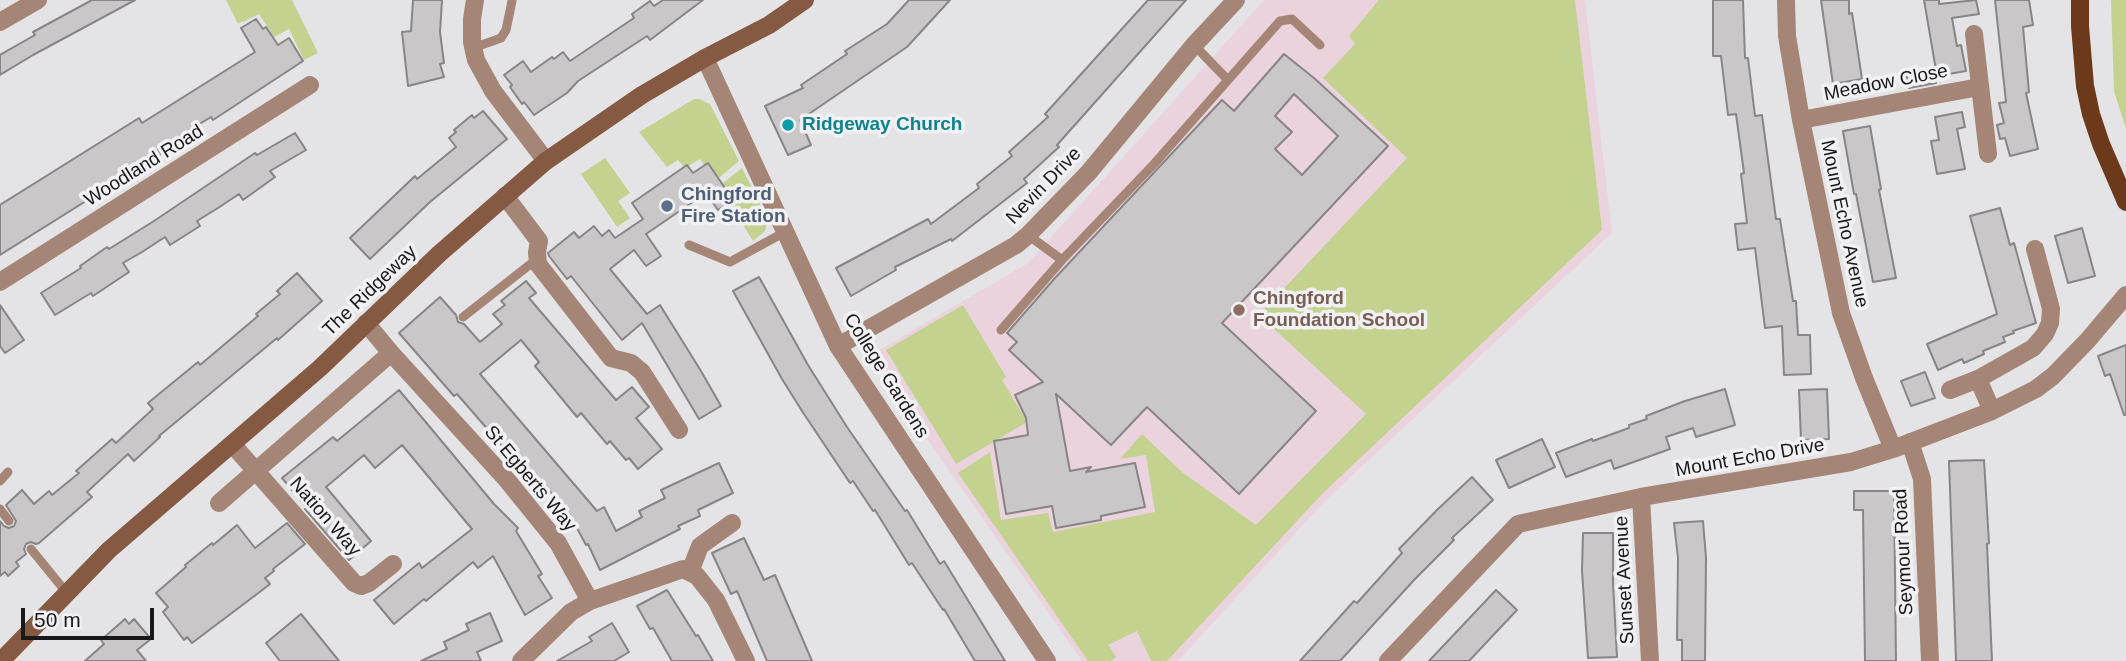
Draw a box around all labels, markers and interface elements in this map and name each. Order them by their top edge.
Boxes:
street label: Meadow Close [1822,60,1950,106]
place label: Ridgeway Church [802,114,962,136]
marker: Ridgeway Church [780,117,796,133]
street label: Woodland Road [80,120,208,212]
street label: Mount Echo Avenue [1815,138,1873,310]
street label: Nevin Drive [1002,143,1086,229]
place label: Chingford Fire Station [681,184,786,228]
marker: Chingford Fire Station [659,198,675,214]
street label: The Ridgeway [318,241,422,341]
place label: Chingford Foundation School [1253,288,1425,332]
marker: Chingford Foundation School [1231,302,1247,318]
street label: College Gardens [839,310,933,442]
street label: St Egberts Way [479,421,581,537]
street label: Mount Echo Drive [1674,434,1826,482]
street label: Nation Way [284,473,366,561]
street label: Seymour Road [1889,488,1919,616]
street label: Sunset Avenue [1610,515,1640,645]
scale bar [24,594,158,638]
text: 50 m [34,608,81,631]

